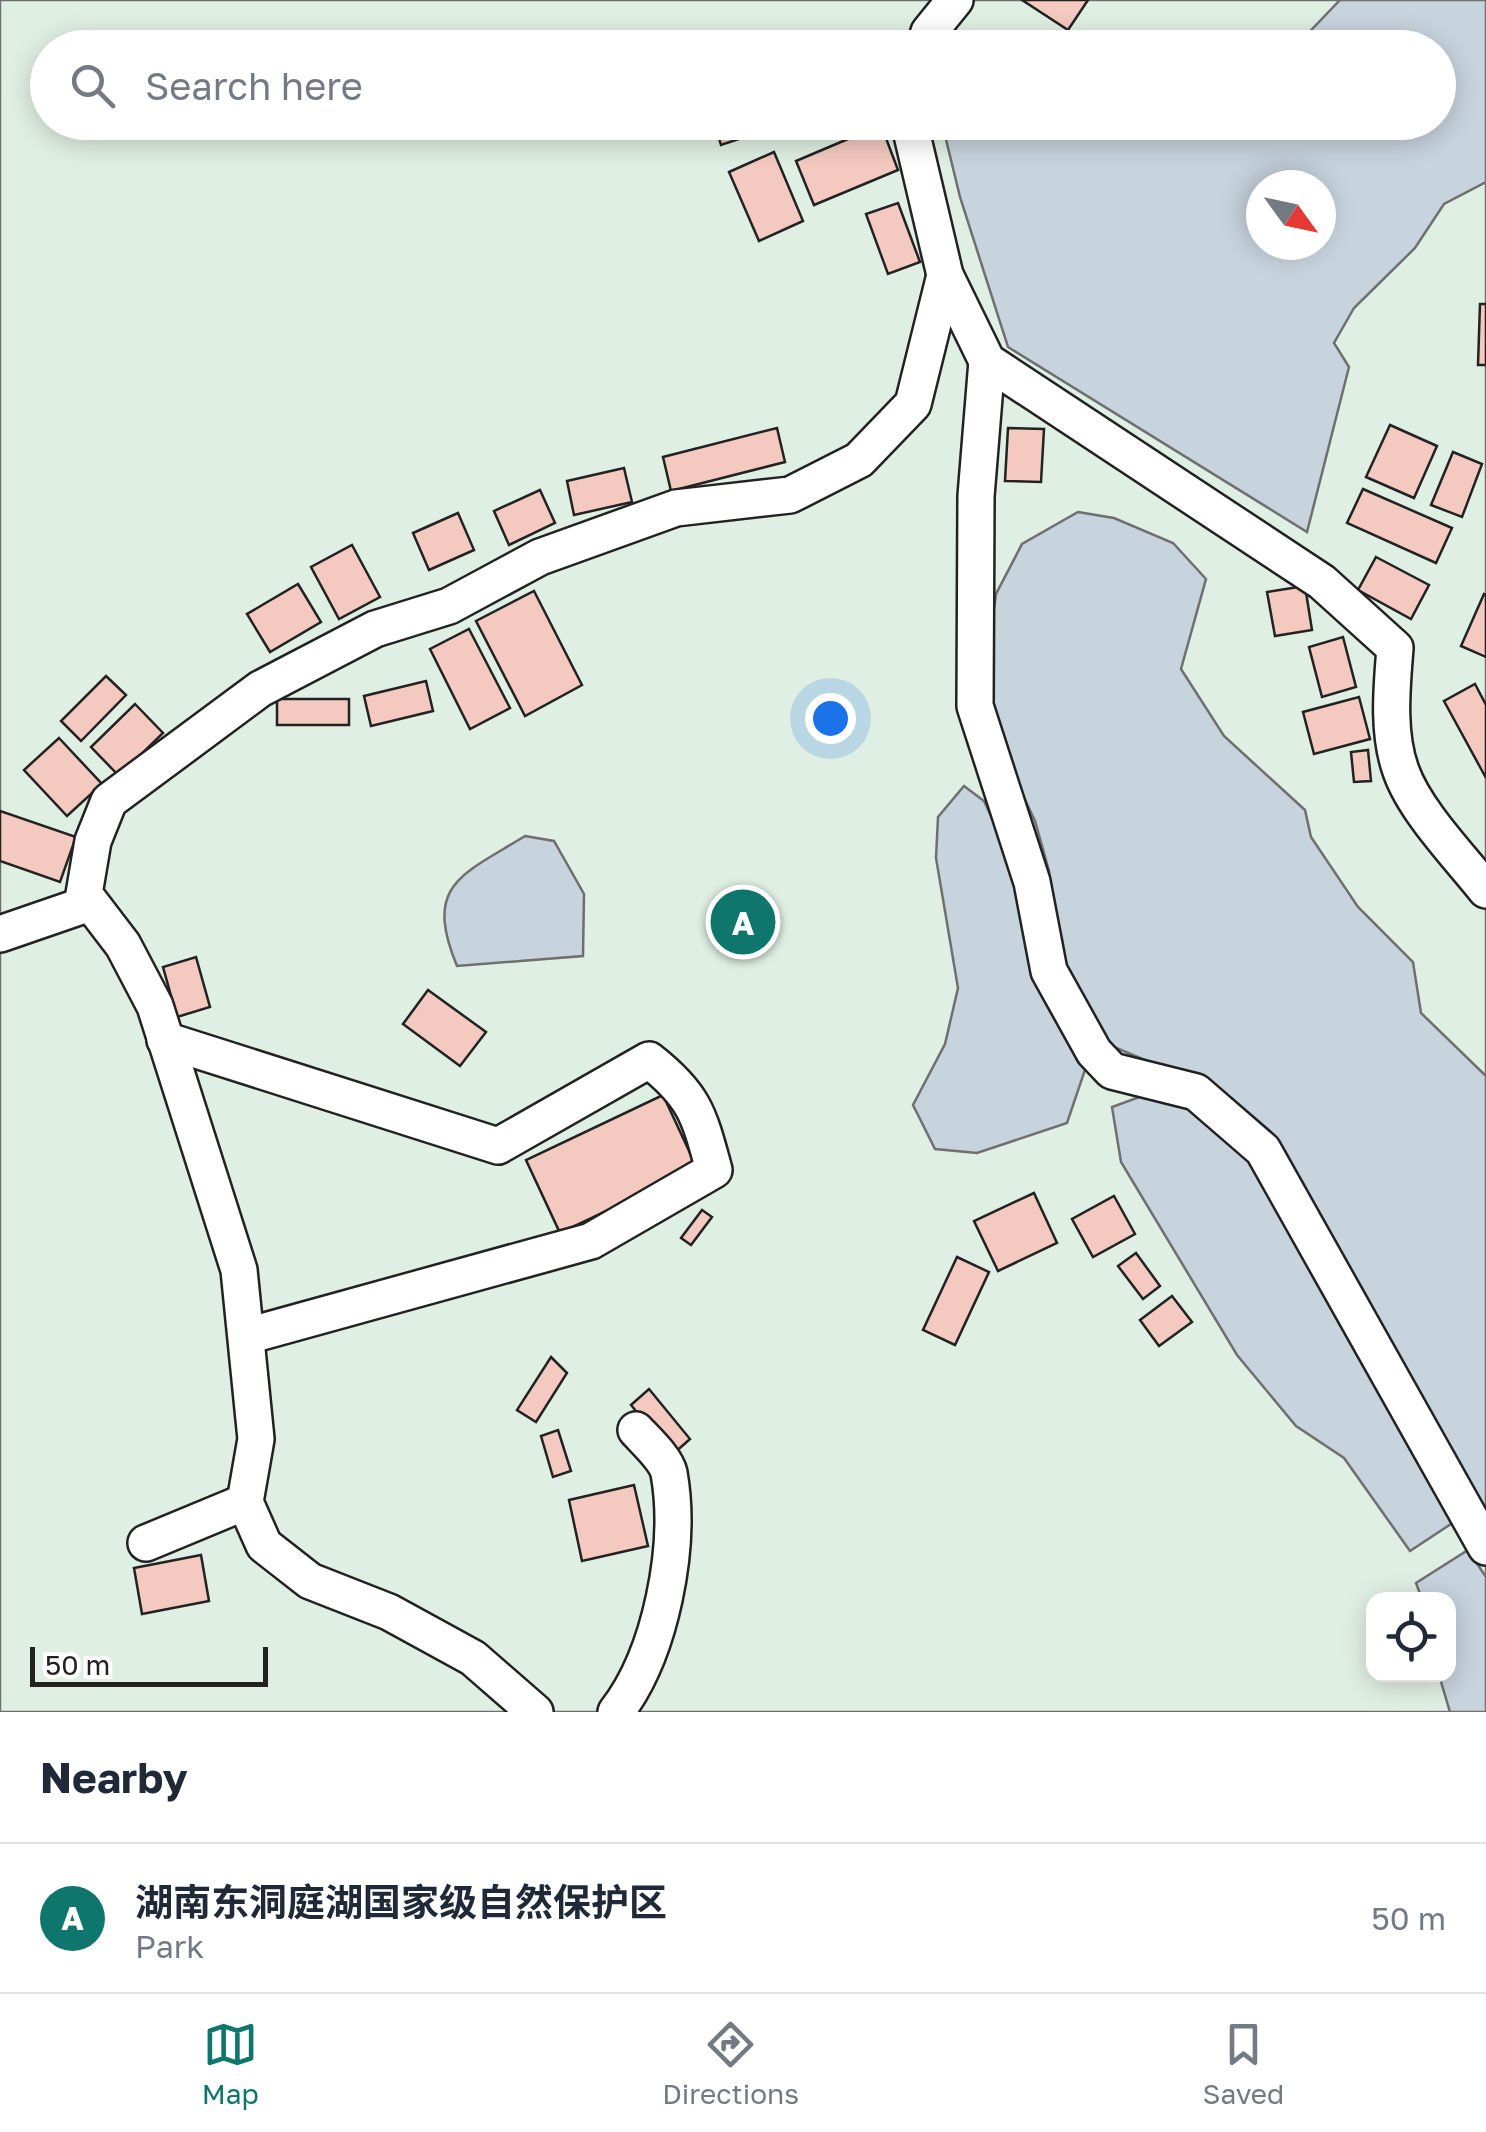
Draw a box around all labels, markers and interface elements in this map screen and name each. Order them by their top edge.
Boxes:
search box [30,30,1456,140]
icon: search [65,58,120,113]
text: Search here [145,63,363,108]
north arrow [1246,170,1336,260]
your location [805,693,856,744]
pin: A [710,884,776,960]
map controls [1366,1592,1456,1682]
button: locate [1366,1592,1456,1682]
scale bar [30,1642,268,1686]
text: 50 m [45,1648,110,1681]
text: Nearby [40,1752,188,1802]
text: 湖南东洞庭湖国家级自然保护区 [135,1879,667,1924]
text: A [61,1899,84,1937]
text: 50 m [1371,1899,1446,1937]
text: Park [135,1927,204,1965]
tab: Map [202,2017,259,2110]
tab: Directions [662,2017,799,2110]
tab: Saved [1202,2017,1284,2110]

